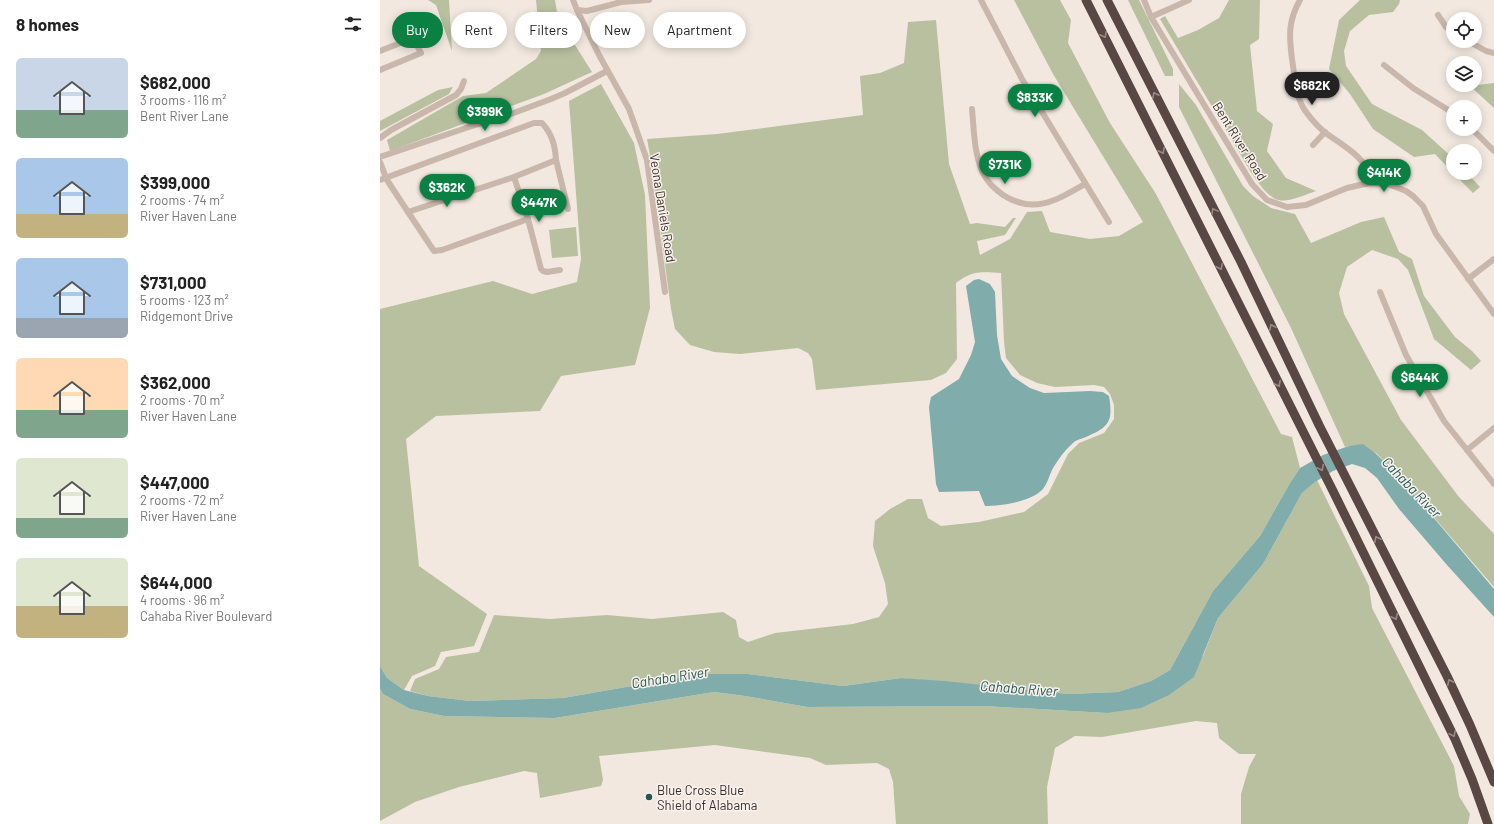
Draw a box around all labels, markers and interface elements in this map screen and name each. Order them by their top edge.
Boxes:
chip: Buy [392,12,443,48]
chip: Rent [451,12,507,48]
chip: Filters [515,12,582,48]
chip: New [590,12,645,48]
chip: Apartment [653,12,746,48]
map controls [1446,12,1482,180]
button: locate [1446,12,1482,48]
icon: filters [342,13,364,35]
text: 8 homes [16,14,79,34]
one-way arrow [1099,31,1107,38]
button: layers [1446,56,1482,92]
text: $682,000 [140,72,211,92]
pin: $682K [1284,72,1340,106]
icon: home [48,74,96,122]
text: $682K [1294,77,1330,93]
pin: $833K [1007,84,1063,118]
text: $833K [1017,89,1053,105]
text: 3 rooms · 116 m² [140,92,227,108]
one-way arrow [1152,92,1160,99]
pin: $399K [457,98,513,132]
street label: Bent River Road [1209,99,1271,183]
button: + [1446,100,1482,136]
text: $399K [467,103,503,119]
text: Bent River Lane [140,108,229,124]
button: − [1446,144,1482,180]
one-way arrow [1157,147,1165,154]
pin: $731K [977,151,1033,185]
street label: Veona Daniels Road [647,153,679,263]
text: $731K [988,156,1022,172]
pin: $414K [1356,159,1412,193]
text: $414K [1367,164,1401,180]
text: $399,000 [140,172,210,192]
icon: home [48,174,96,222]
pin: $362K [419,174,475,208]
text: $362K [429,179,465,195]
pin: $447K [511,189,567,223]
text: 2 rooms · 74 m² [140,192,224,208]
text: $447K [521,194,557,210]
text: River Haven Lane [140,208,237,224]
one-way arrow [1211,208,1219,215]
one-way arrow [1215,263,1223,271]
text: $731,000 [140,272,206,292]
icon: home [48,274,96,322]
text: 5 rooms · 123 m² [140,292,229,308]
text: Ridgemont Drive [140,308,233,324]
one-way arrow [1269,324,1277,332]
pin: $644K [1392,364,1448,398]
text: $644K [1401,369,1439,385]
text: $362,000 [140,372,211,392]
icon: home [48,374,96,422]
one-way arrow [1273,379,1281,387]
text: 2 rooms · 70 m² [140,392,224,408]
text: River Haven Lane [140,408,237,424]
water label: Cahaba River [1379,453,1446,522]
one-way arrow [1316,464,1324,471]
text: $447,000 [140,472,210,492]
icon: home [48,474,96,522]
text: 2 rooms · 72 m² [140,492,224,508]
text: River Haven Lane [140,508,237,524]
one-way arrow [1374,536,1382,544]
text: $644,000 [140,572,213,592]
icon: home [48,574,96,622]
text: 4 rooms · 96 m² [140,592,225,608]
text: Cahaba River Boulevard [140,608,272,624]
one-way arrow [1390,613,1398,621]
water label: Cahaba River [630,662,711,691]
water label: Cahaba River [980,677,1060,699]
one-way arrow [1447,679,1455,686]
one-way arrow [1448,730,1456,737]
place label: Blue Cross Blue Shield of Alabama [657,782,757,813]
marker: Blue Cross Blue Shield of Alabama [644,792,654,802]

